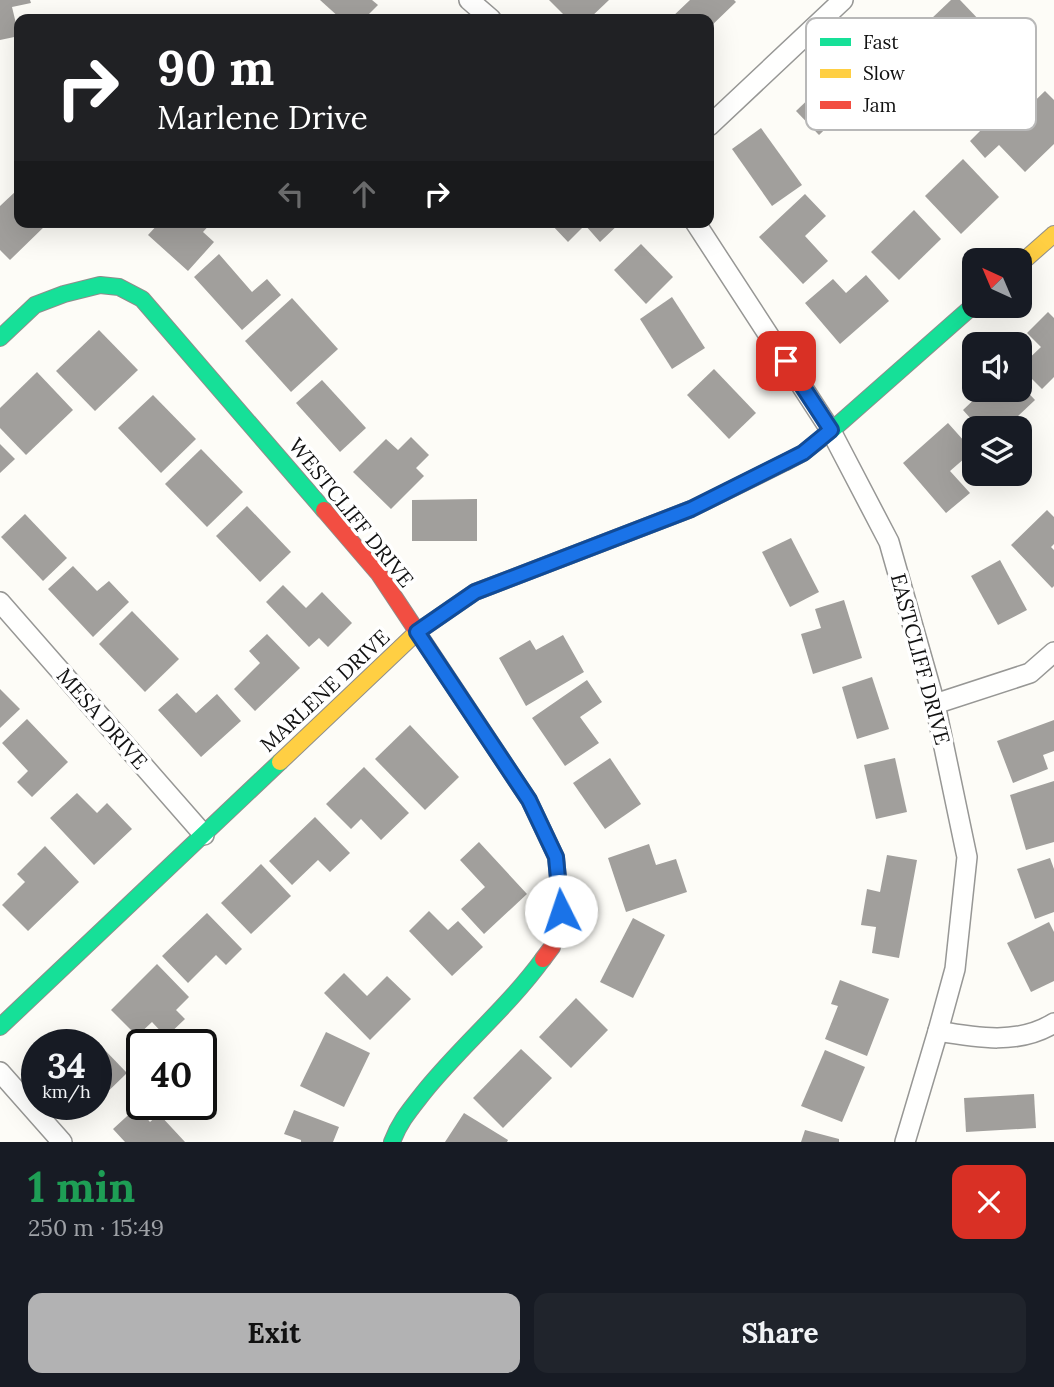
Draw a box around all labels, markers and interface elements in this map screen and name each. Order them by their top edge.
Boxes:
legend [806,18,1036,130]
text: Fast [863,30,899,54]
text: 90 m [157,36,274,98]
icon: right [42,42,133,133]
text: Slow [863,61,906,85]
text: Jam [862,93,897,117]
text: Marlene Drive [157,97,368,138]
icon: left [272,175,310,213]
icon: ahead [345,175,383,213]
icon: right [418,175,456,213]
north arrow [962,248,1032,318]
map controls [962,248,1032,486]
pin [756,331,816,391]
button: sound [962,332,1032,402]
icon: arrive [767,342,805,380]
button: layers [962,416,1032,486]
street label: WESTCLIFF DRIVE [283,433,420,593]
street label: EASTCLIFF DRIVE [885,570,956,748]
street label: MARLENE DRIVE [254,624,395,758]
street label: MESA DRIVE [51,663,154,775]
position arrow [524,874,598,948]
speed limit sign: 40 [126,1029,217,1120]
text: 34 [47,1043,86,1088]
text: km/h [42,1080,91,1103]
text: 1 min [28,1160,135,1214]
button: close [952,1165,1026,1239]
text: 250 m · 15:49 [28,1213,164,1242]
button: Exit [28,1293,520,1373]
button: Share [534,1293,1026,1373]

